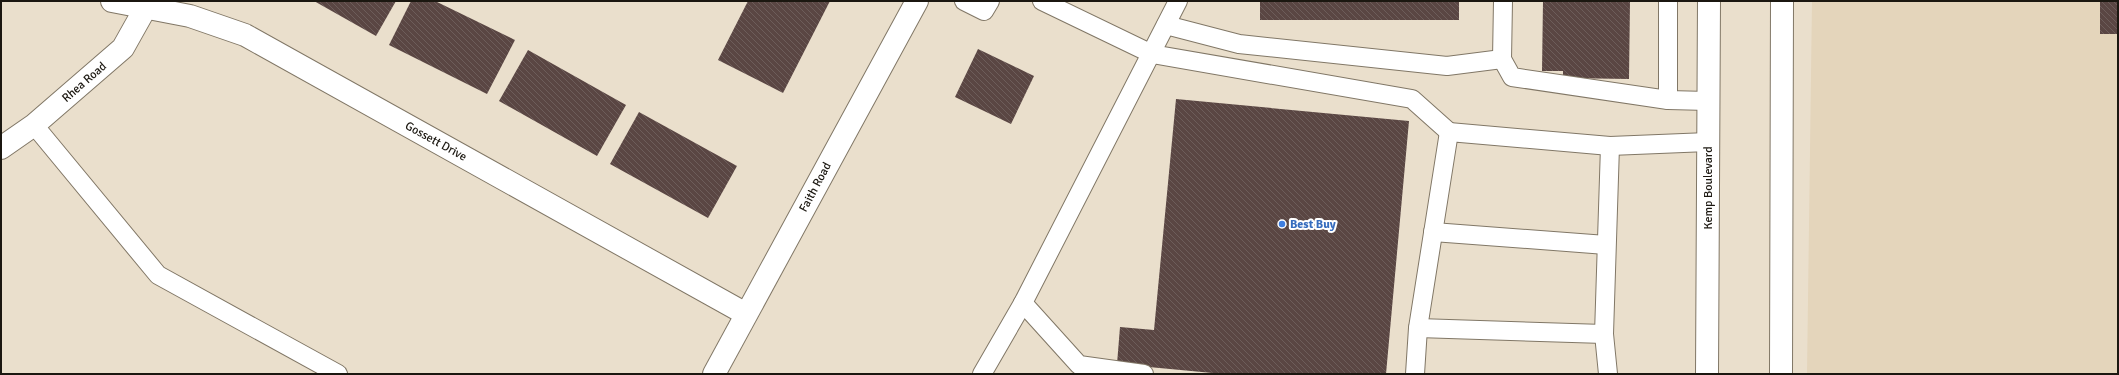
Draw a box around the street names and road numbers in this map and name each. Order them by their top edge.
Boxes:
street label: Rhea Road [59,59,110,106]
street label: Gossett Drive [402,118,469,165]
street label: Kemp Boulevard [1701,146,1716,230]
street label: Faith Road [796,160,835,215]

